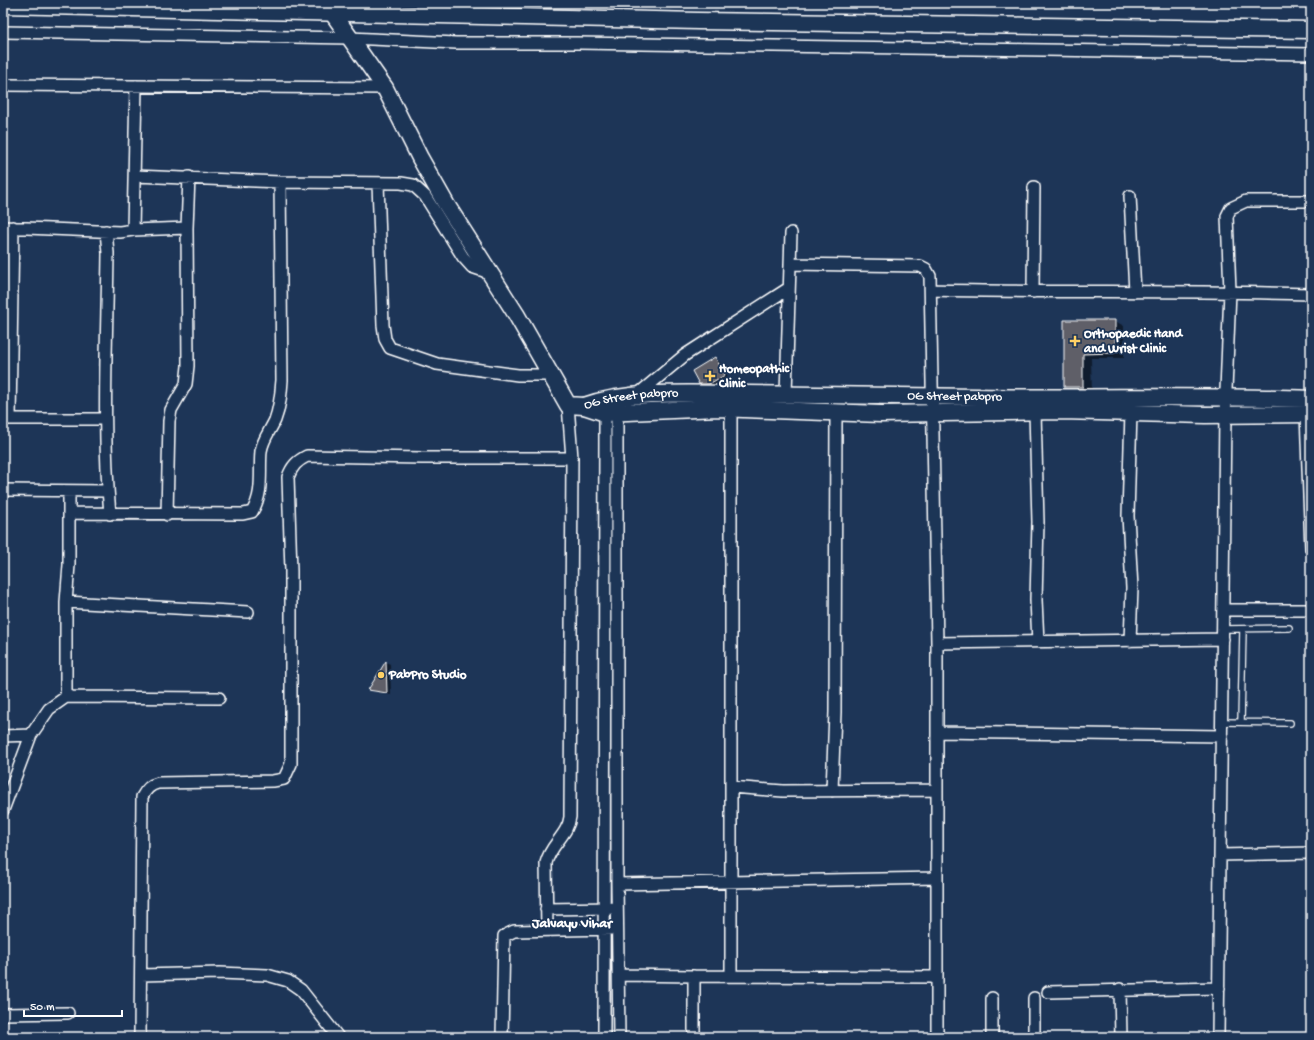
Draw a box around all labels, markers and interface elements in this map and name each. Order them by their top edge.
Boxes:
place label: Orthopaedic Hand and Wrist Clinic [1083,327,1184,357]
marker: Orthopaedic Hand and Wrist Clinic [1069,335,1081,347]
place label: Homeopathic Clinic [718,362,791,392]
marker: Homeopathic Clinic [704,370,716,382]
street label: OG Street pabpro [582,386,679,413]
street label: OG Street pabpro [907,389,1003,405]
place label: PabPro Studio [388,668,467,683]
marker: PabPro Studio [376,670,386,680]
district label: Jalvayu Vihar [531,916,614,933]
scale bar [24,992,122,1018]
text: 50 m [30,1001,55,1015]

